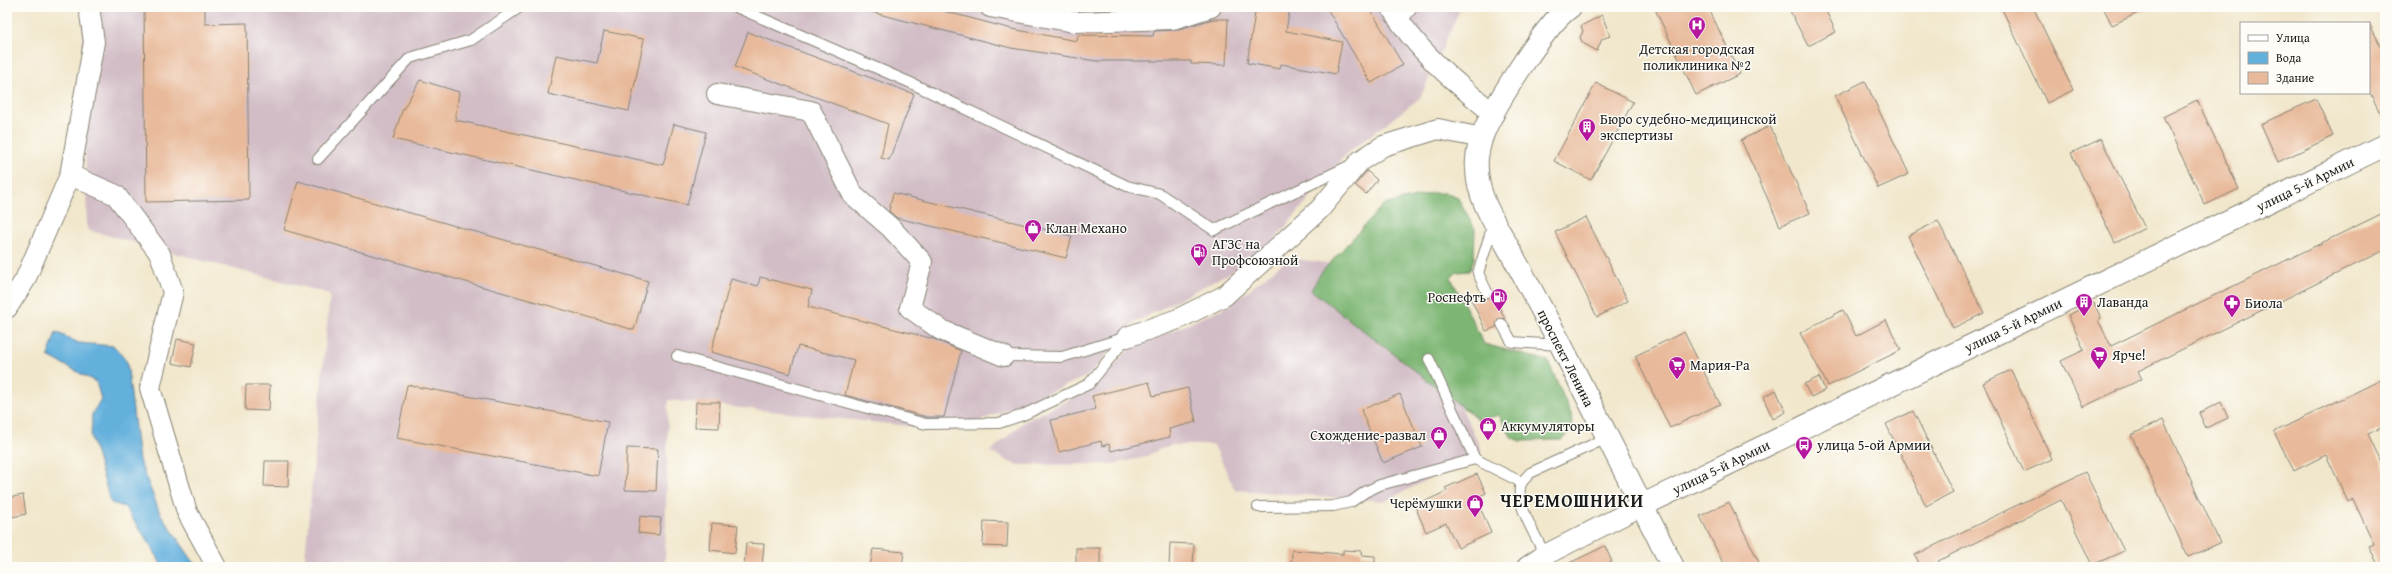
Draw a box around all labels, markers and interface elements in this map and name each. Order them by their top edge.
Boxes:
hospital icon: Детская городская поликлиника №2 [1687,15,1707,40]
legend [2240,22,2370,94]
text: Улица [2276,29,2310,46]
place label: Детская городская поликлиника №2 [1638,39,1755,75]
text: Вода [2276,49,2301,66]
text: Здание [2276,69,2315,86]
place label: Бюро судебно-медицинской экспертизы [1600,109,1777,145]
building icon: Бюро судебно-медицинской экспертизы [1577,117,1597,142]
street label: улица 5-й Армии [2252,152,2357,217]
shop icon: Клан Механо [1023,218,1043,243]
place label: Клан Механо [1046,218,1127,238]
place label: АГЗС на Профсоюзной [1212,234,1298,270]
fuel station icon: АГЗС на Профсоюзной [1189,242,1209,267]
place label: Роснефть [1428,287,1486,307]
fuel station icon: Роснефть [1489,287,1509,312]
building icon: Лаванда [2074,292,2094,317]
place label: Лаванда [2097,292,2149,312]
street label: улица 5-й Армии [1960,293,2065,358]
pharmacy icon: Биола [2222,293,2242,318]
place label: Биола [2245,293,2283,313]
street label: проспект Ленина [1533,306,1599,411]
supermarket icon: Ярче! [2089,345,2109,370]
place label: Ярче! [2111,345,2146,365]
supermarket icon: Мария-Ра [1667,355,1687,380]
place label: Мария-Ра [1690,355,1750,375]
shop icon: Аккумуляторы [1478,416,1498,441]
place label: Аккумуляторы [1501,416,1595,436]
place label: Схождение-развал [1310,425,1426,445]
shop icon: Схождение-развал [1429,425,1449,450]
street label: улица 5-й Армии [1668,435,1773,500]
bus stop icon: улица 5-ой Армии [1794,435,1814,460]
place label: улица 5-ой Армии [1816,435,1931,455]
district label: ЧЕРЕМОШНИКИ [1500,487,1644,514]
place label: Черёмушки [1389,493,1462,513]
shop icon: Черёмушки [1465,493,1485,518]

